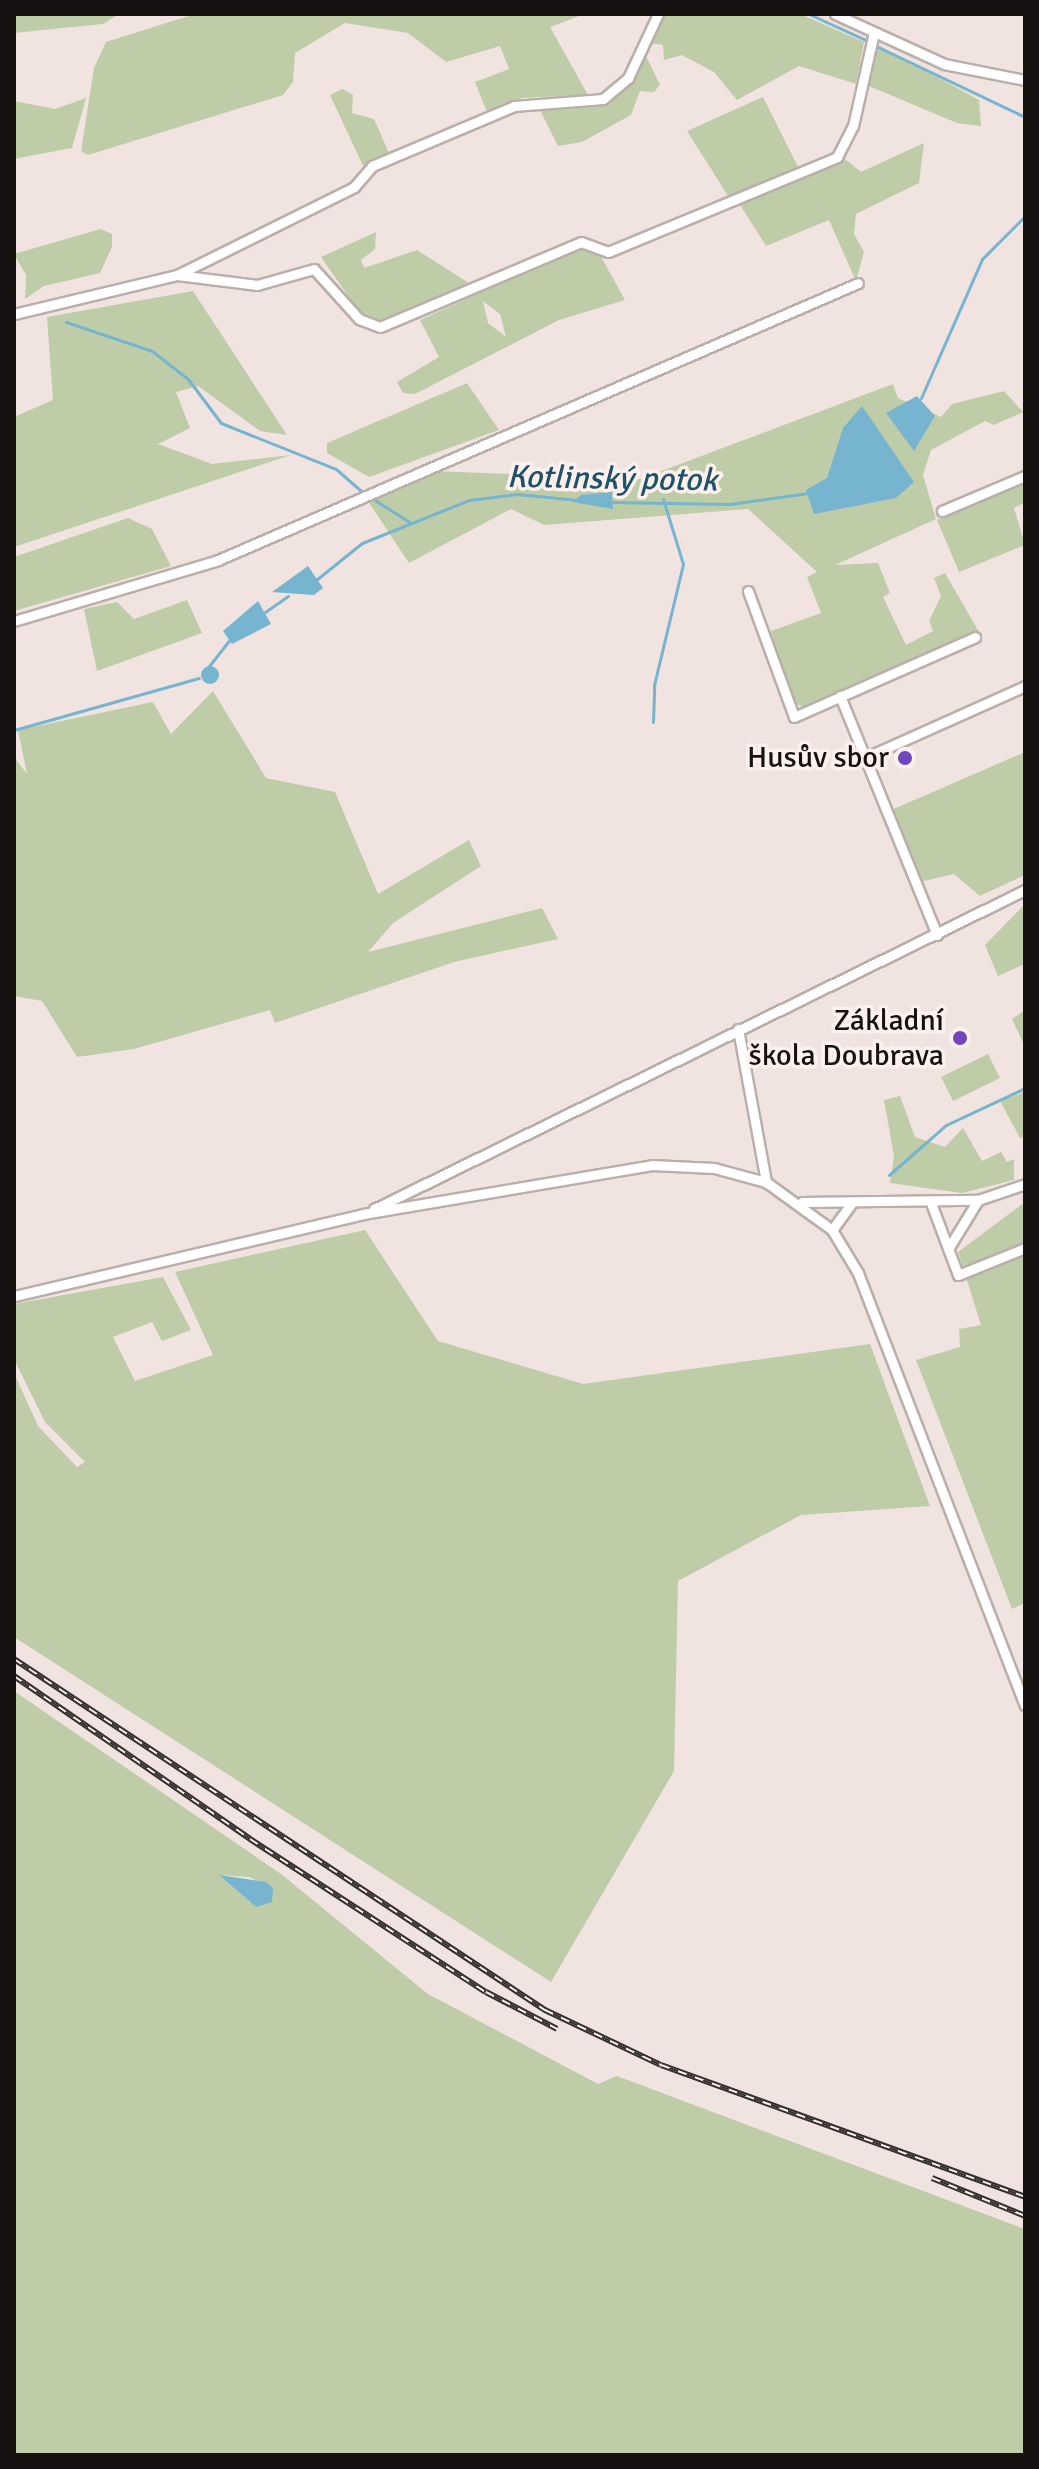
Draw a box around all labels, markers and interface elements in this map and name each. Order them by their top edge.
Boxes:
water label: Kotlinský potok [506,458,718,500]
place label: Husův sbor [747,740,889,776]
marker: Husův sbor [896,749,914,767]
place label: Základní škola Doubrava [749,1003,944,1074]
marker: Základní škola Doubrava [951,1029,969,1047]

